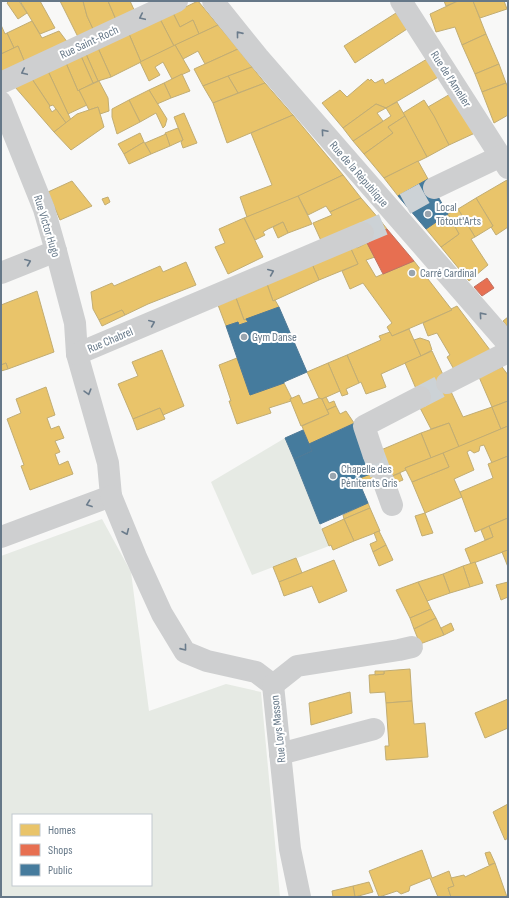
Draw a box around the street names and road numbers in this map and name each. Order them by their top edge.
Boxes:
street label: Rue Saint-Roch [58,22,121,63]
street label: Rue de l'Amelier [427,48,475,111]
street label: Rue de la République [326,138,391,211]
street label: Rue Victor Hugo [30,193,63,259]
street label: Rue Chabrel [85,324,135,357]
street label: Rue Loys Masson [268,695,289,763]

